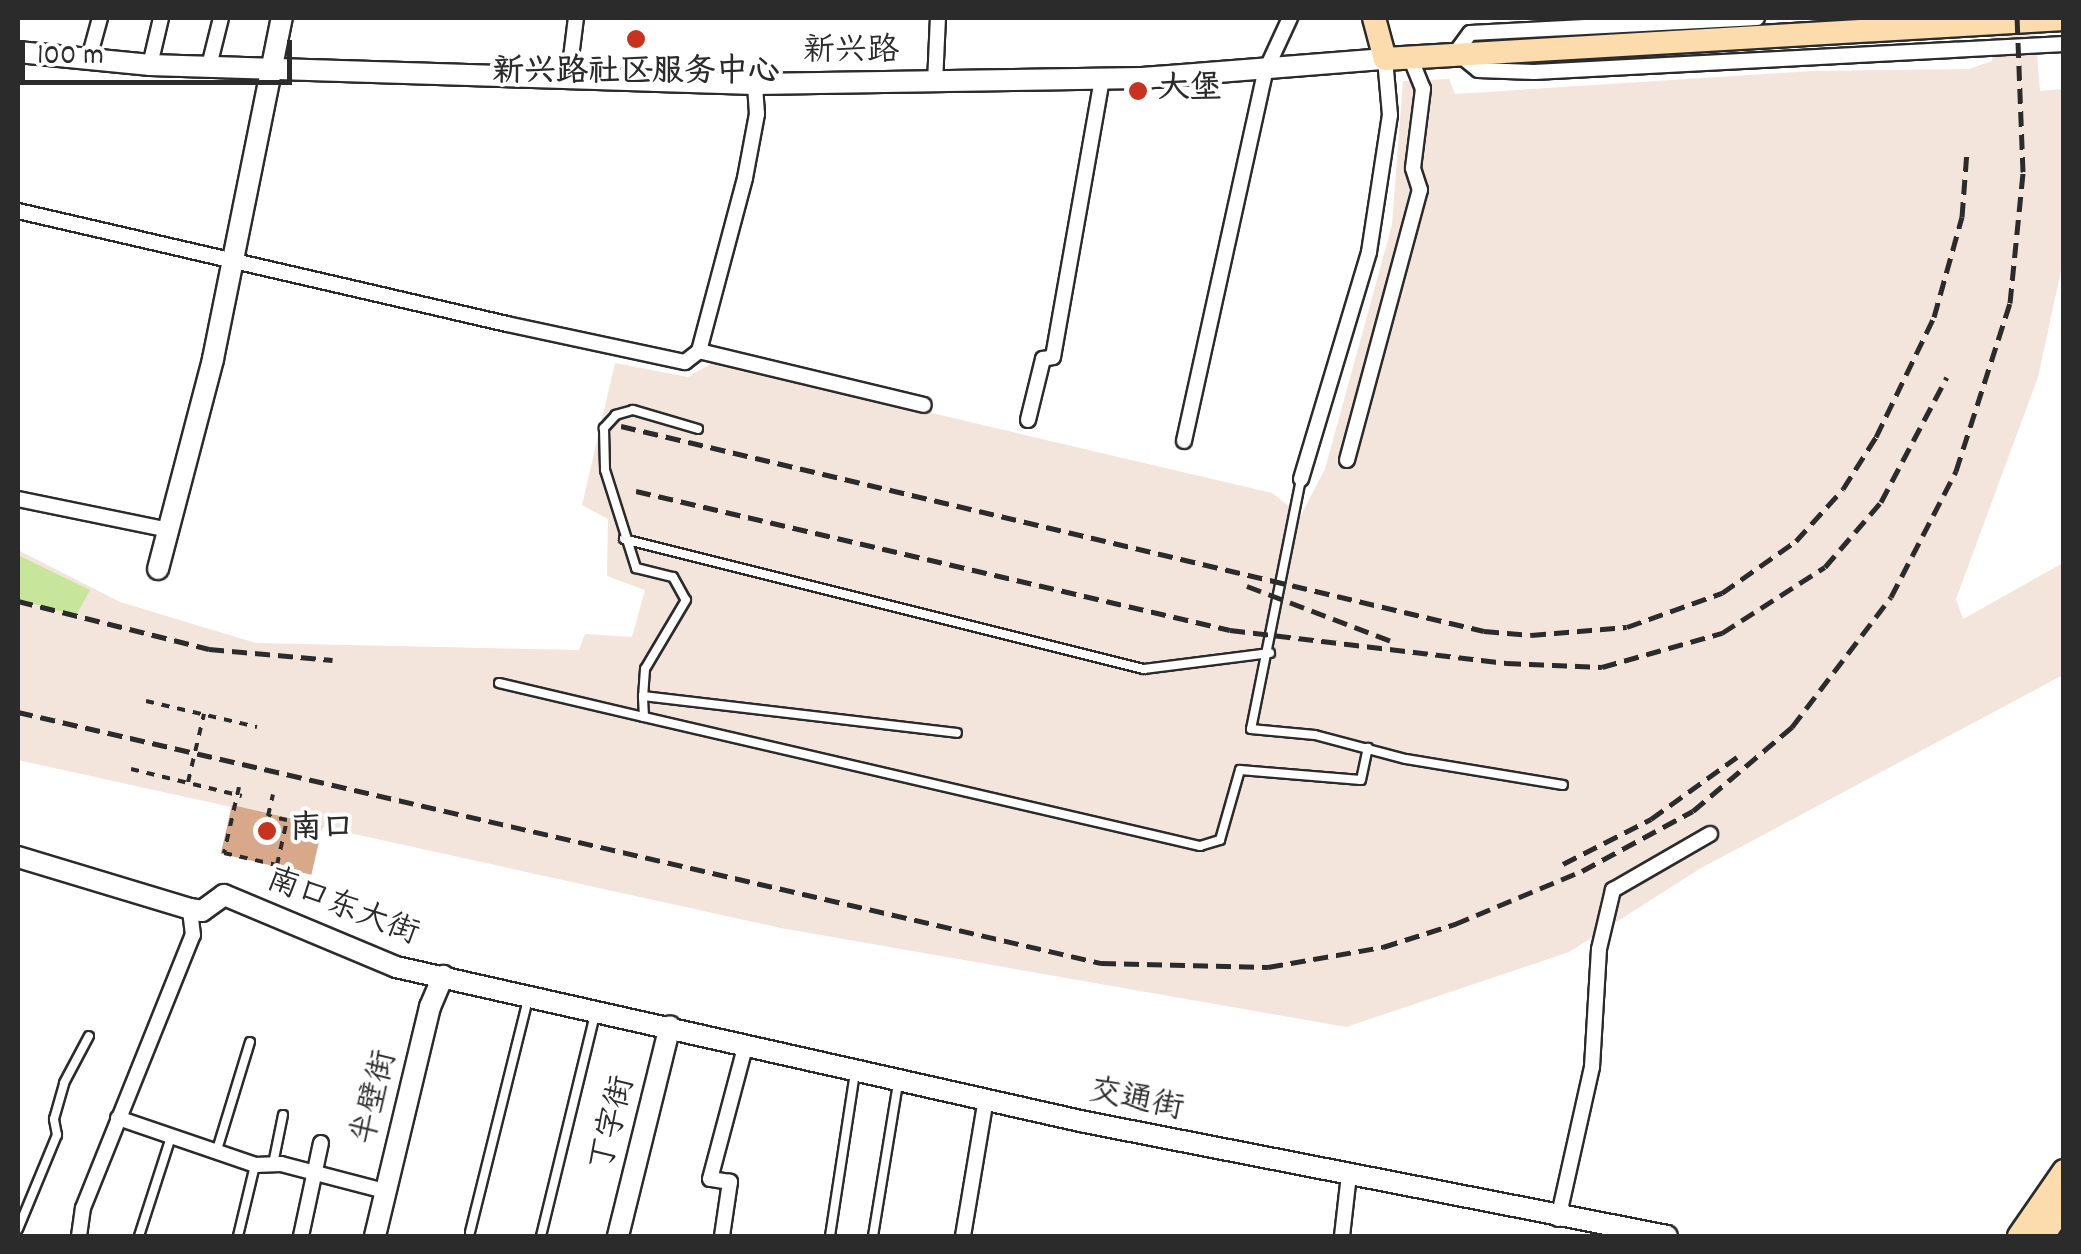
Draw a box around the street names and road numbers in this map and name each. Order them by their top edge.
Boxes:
street label: 新兴路 [803,34,899,72]
street label: 南口东大街 [260,862,424,956]
street label: 半壁街 [347,1047,407,1149]
street label: 丁字街 [585,1073,645,1175]
street label: 交通街 [1085,1073,1187,1131]

